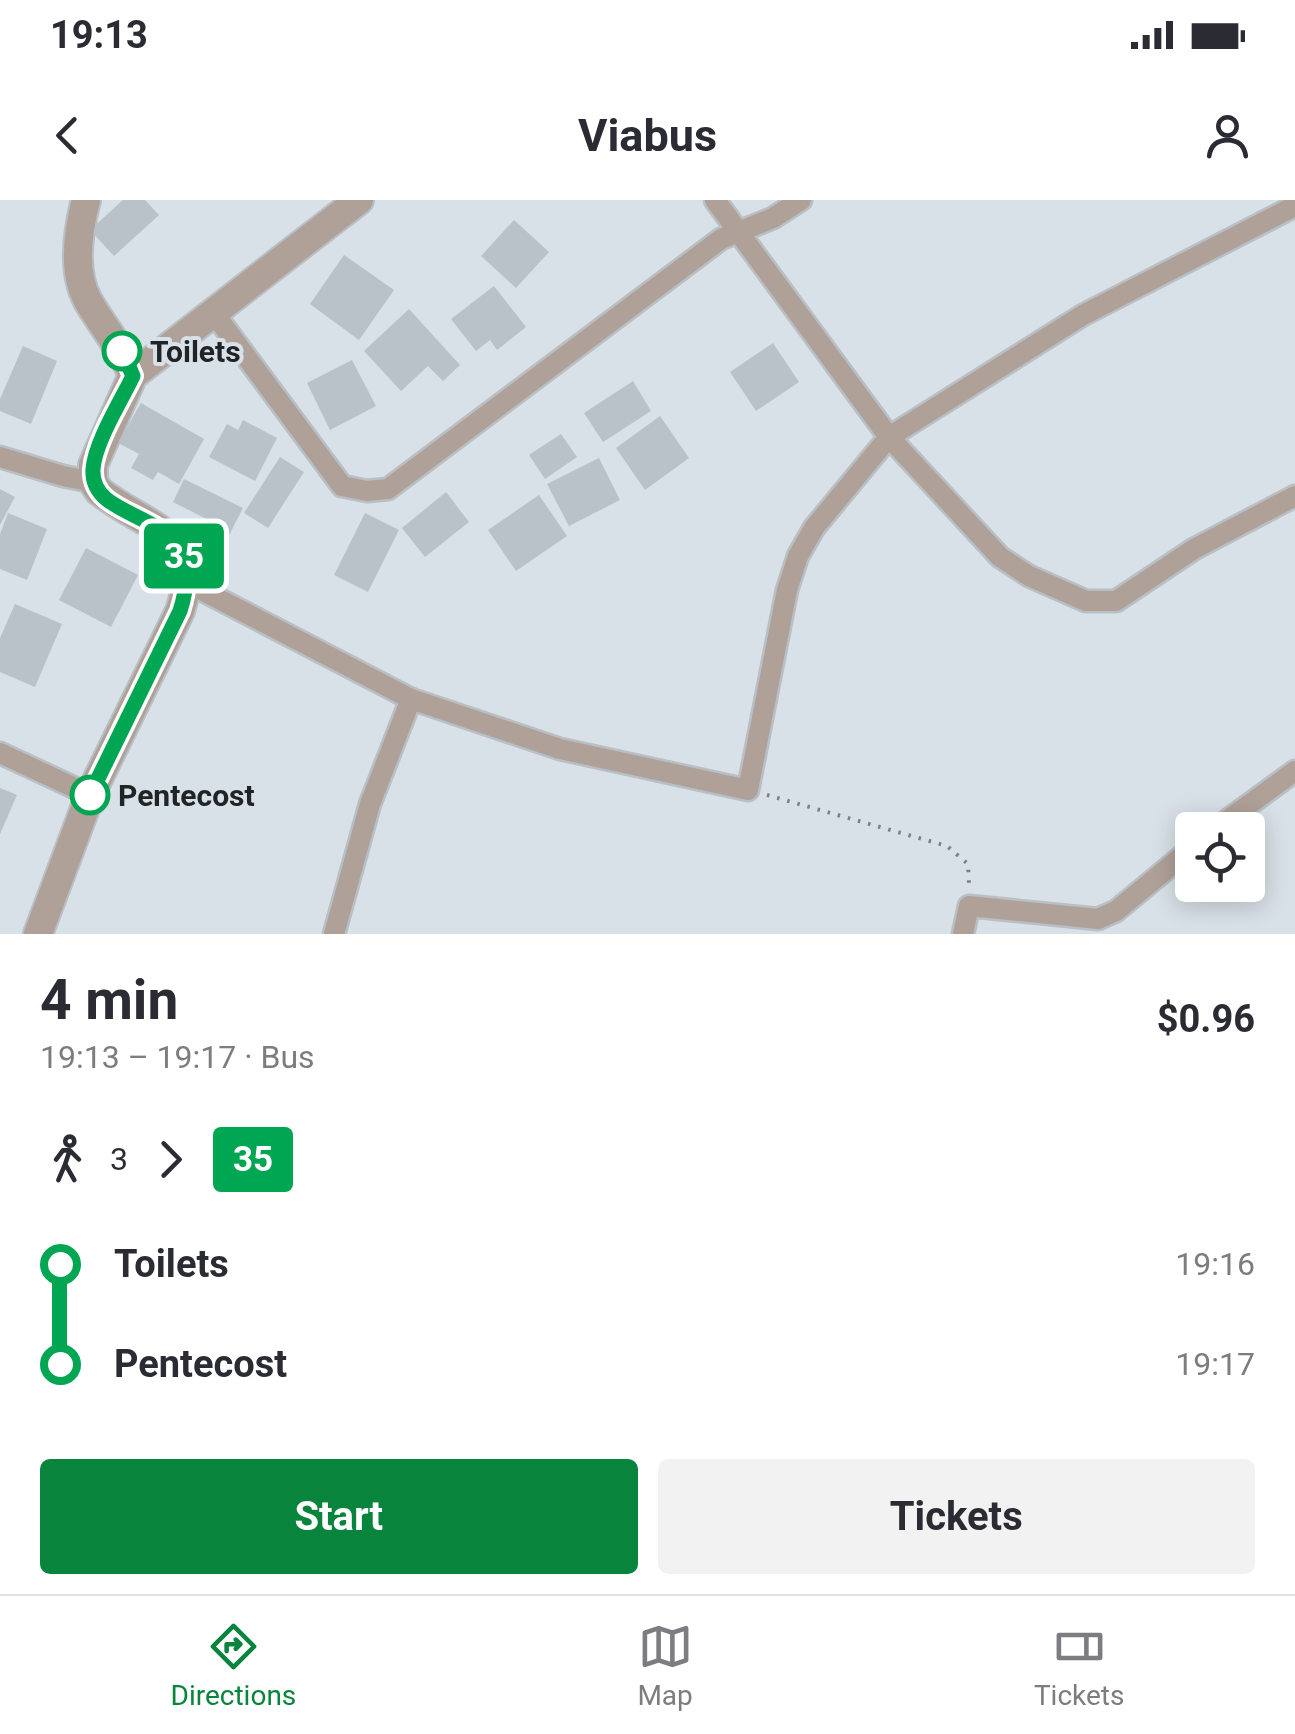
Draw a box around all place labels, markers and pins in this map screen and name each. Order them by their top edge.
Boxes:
marker: Toilets [103,332,141,370]
place label: Toilets [150,334,241,369]
marker: Pentecost [71,776,109,814]
place label: Pentecost [118,778,255,813]

